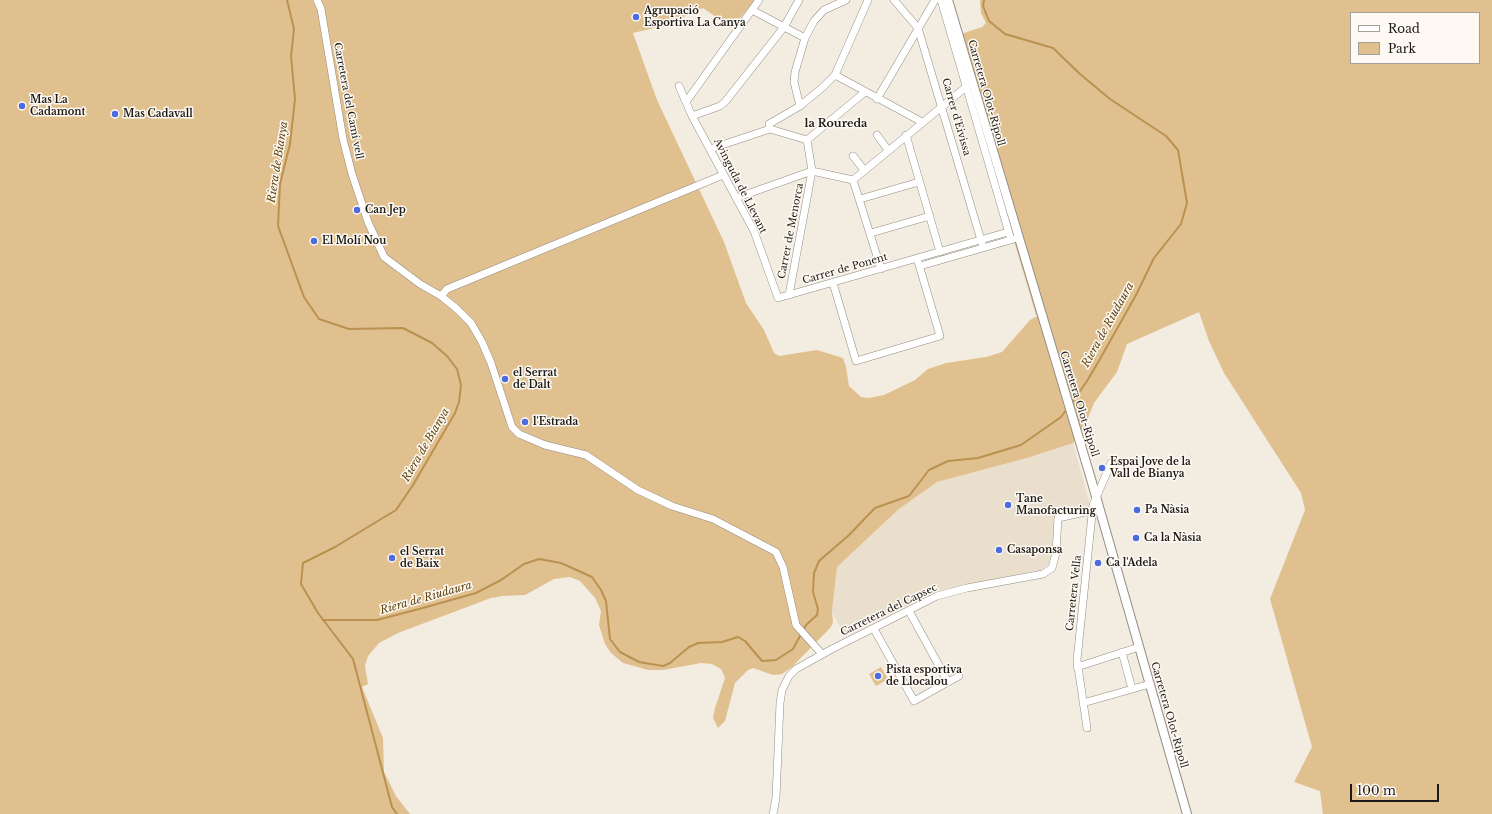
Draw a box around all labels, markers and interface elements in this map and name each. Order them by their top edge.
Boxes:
place label: Agrupació Esportiva La Canya [644,5,746,28]
marker: Agrupació Esportiva La Canya [631,12,641,22]
legend [1350,12,1480,64]
text: Road [1388,21,1420,36]
street label: Carretera Olot-Ripoll [965,38,1007,148]
text: Park [1388,41,1416,56]
street label: Carretera del Camí vell [331,42,365,160]
street label: Carrer d'Eivissa [939,77,973,157]
place label: Mas La Cadamont [30,94,85,118]
marker: Mas La Cadamont [17,101,27,111]
place label: Mas Cadavall [123,108,193,120]
marker: Mas Cadavall [110,109,120,119]
district label: la Roureda [805,117,867,131]
water label: Riera de Bianya [265,120,291,204]
street label: Avinguda de Llevant [711,136,769,236]
street label: Carrer de Menorca [776,182,806,280]
place label: Can Jep [365,204,406,216]
marker: Can Jep [352,205,362,215]
place label: El Molí Nou [322,235,386,247]
marker: El Molí Nou [309,236,319,246]
street label: Carrer de Ponent [801,251,889,287]
water label: Riera de Riudaura [1079,280,1137,370]
street label: Carretera Olot-Ripoll [1057,350,1101,458]
place label: el Serrat de Dalt [513,367,557,390]
marker: el Serrat de Dalt [500,374,510,384]
water label: Riera de Bianya [400,406,452,484]
place label: l'Estrada [533,416,578,428]
marker: l'Estrada [520,417,530,427]
place label: Espai Jove de la Vall de Bianya [1110,456,1191,480]
marker: Espai Jove de la Vall de Bianya [1097,463,1107,473]
place label: Tane Manofacturing [1016,493,1096,516]
marker: Tane Manofacturing [1003,500,1013,510]
place label: Pa Nàsia [1145,504,1189,516]
marker: Pa Nàsia [1132,505,1142,515]
place label: Ca la Nàsia [1144,532,1201,544]
marker: Ca la Nàsia [1131,533,1141,543]
place label: Casaponsa [1007,544,1063,556]
marker: Casaponsa [994,545,1004,555]
place label: el Serrat de Baix [400,546,444,570]
marker: el Serrat de Baix [387,553,397,563]
street label: Carretera Vella [1064,554,1084,632]
place label: Ca l'Adela [1106,557,1158,569]
marker: Ca l'Adela [1093,558,1103,568]
water label: Riera de Riudaura [379,579,473,617]
street label: Carretera del Capsec [839,581,939,639]
street label: Carretera Olot-Ripoll [1148,660,1190,770]
place label: Pista esportiva de Llocalou [886,664,962,688]
marker: Pista esportiva de Llocalou [873,671,883,681]
scale bar [1352,776,1441,802]
text: 100 m [1357,783,1396,798]

